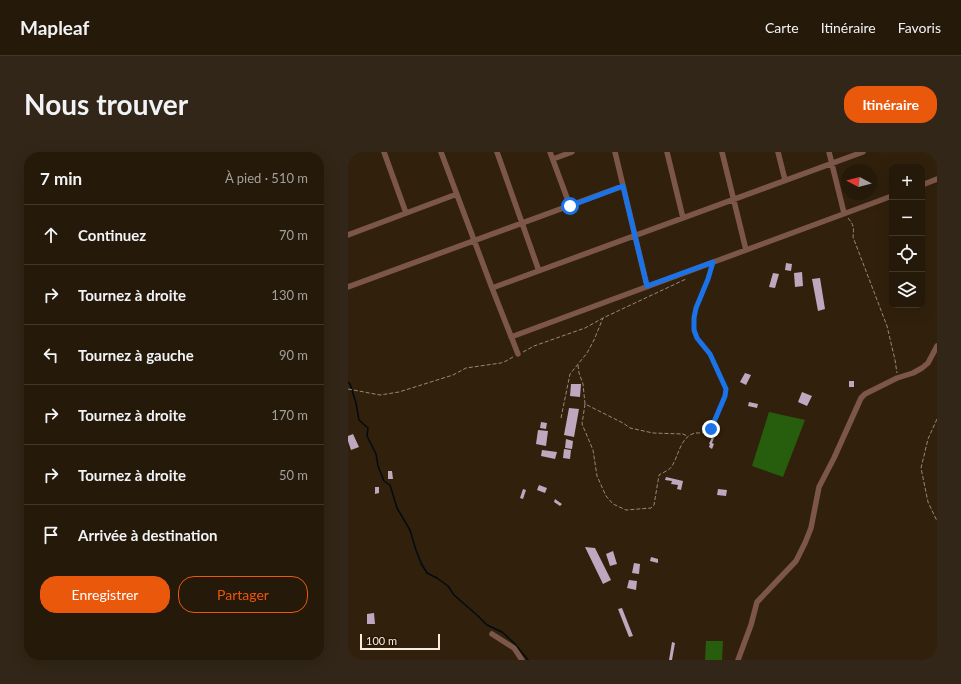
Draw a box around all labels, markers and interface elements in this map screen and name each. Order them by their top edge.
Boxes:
text: Mapleaf [20,16,89,39]
text: Carte [765,19,799,36]
text: Itinéraire [821,19,876,36]
text: Favoris [898,19,941,36]
button: Itinéraire [844,86,937,123]
text: Nous trouver [24,87,188,121]
north arrow [841,164,877,200]
map controls [889,164,925,308]
button: + [889,164,925,200]
text: 7 min [40,168,82,189]
text: À pied · 510 m [225,170,308,186]
route start [561,197,579,215]
button: − [889,200,925,236]
icon: ahead [40,224,62,246]
text: Continuez [78,226,146,244]
text: 70 m [279,227,308,243]
button: locate [889,236,925,272]
button: layers [889,272,925,308]
icon: right [40,284,62,306]
text: Tournez à droite [78,286,186,304]
text: 130 m [271,287,308,303]
icon: left [40,344,62,366]
text: Tournez à gauche [78,346,194,364]
text: 90 m [279,347,308,363]
icon: right [40,404,62,426]
text: Tournez à droite [78,406,186,424]
text: 170 m [271,407,308,423]
route end [702,420,720,438]
icon: right [40,464,62,486]
text: Tournez à droite [78,466,186,484]
text: 50 m [279,467,308,483]
icon: arrive [40,524,62,546]
text: Arrivée à destination [78,526,217,544]
button: Enregistrer [40,576,170,613]
button: Partager [178,576,308,613]
scale bar [360,632,440,651]
text: 100 m [366,634,397,647]

